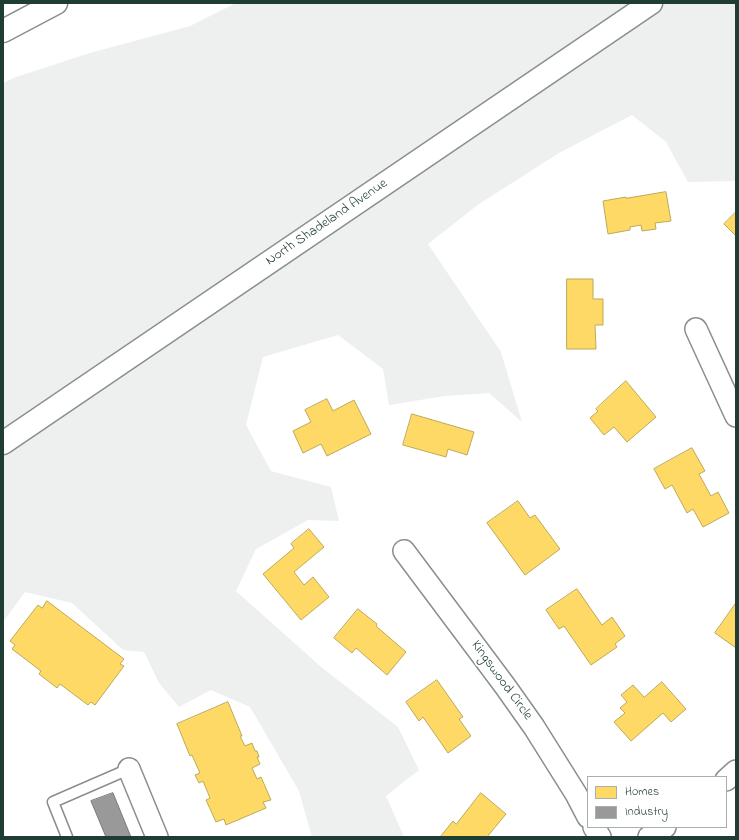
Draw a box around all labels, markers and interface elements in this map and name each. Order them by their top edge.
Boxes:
street label: North Shadeland Avenue [263,176,391,270]
street label: Kingswood Circle [467,638,535,724]
legend [587,776,727,828]
text: Homes [625,783,659,801]
text: Industry [625,803,668,821]

